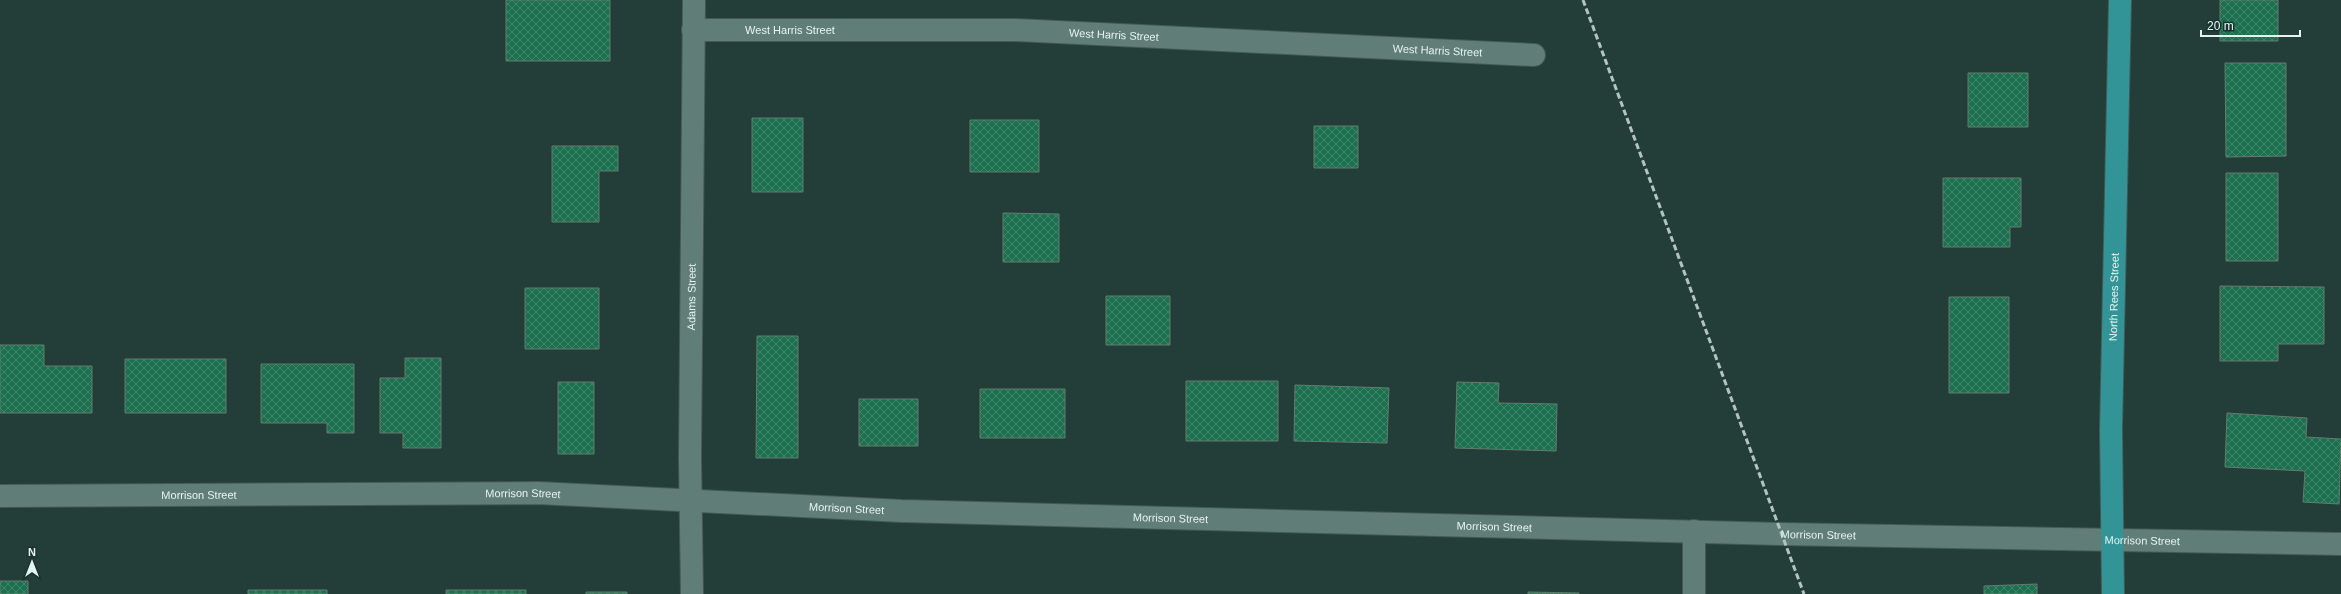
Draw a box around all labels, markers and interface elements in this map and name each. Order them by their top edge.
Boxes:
scale bar [2201,12,2300,38]
text: 20 m [2207,19,2234,33]
street label: West Harris Street [745,24,835,36]
street label: West Harris Street [1069,27,1159,43]
street label: West Harris Street [1392,42,1483,59]
street label: North Rees Street [2107,253,2121,341]
street label: Adams Street [685,264,698,330]
street label: Morrison Street [485,487,561,500]
street label: Morrison Street [161,489,237,501]
street label: Morrison Street [809,500,885,516]
street label: Morrison Street [1133,511,1208,525]
street label: Morrison Street [1457,520,1532,533]
street label: Morrison Street [1780,528,1856,541]
street label: Morrison Street [2104,534,2180,547]
north arrow [12,542,52,582]
text: N [28,546,36,558]

